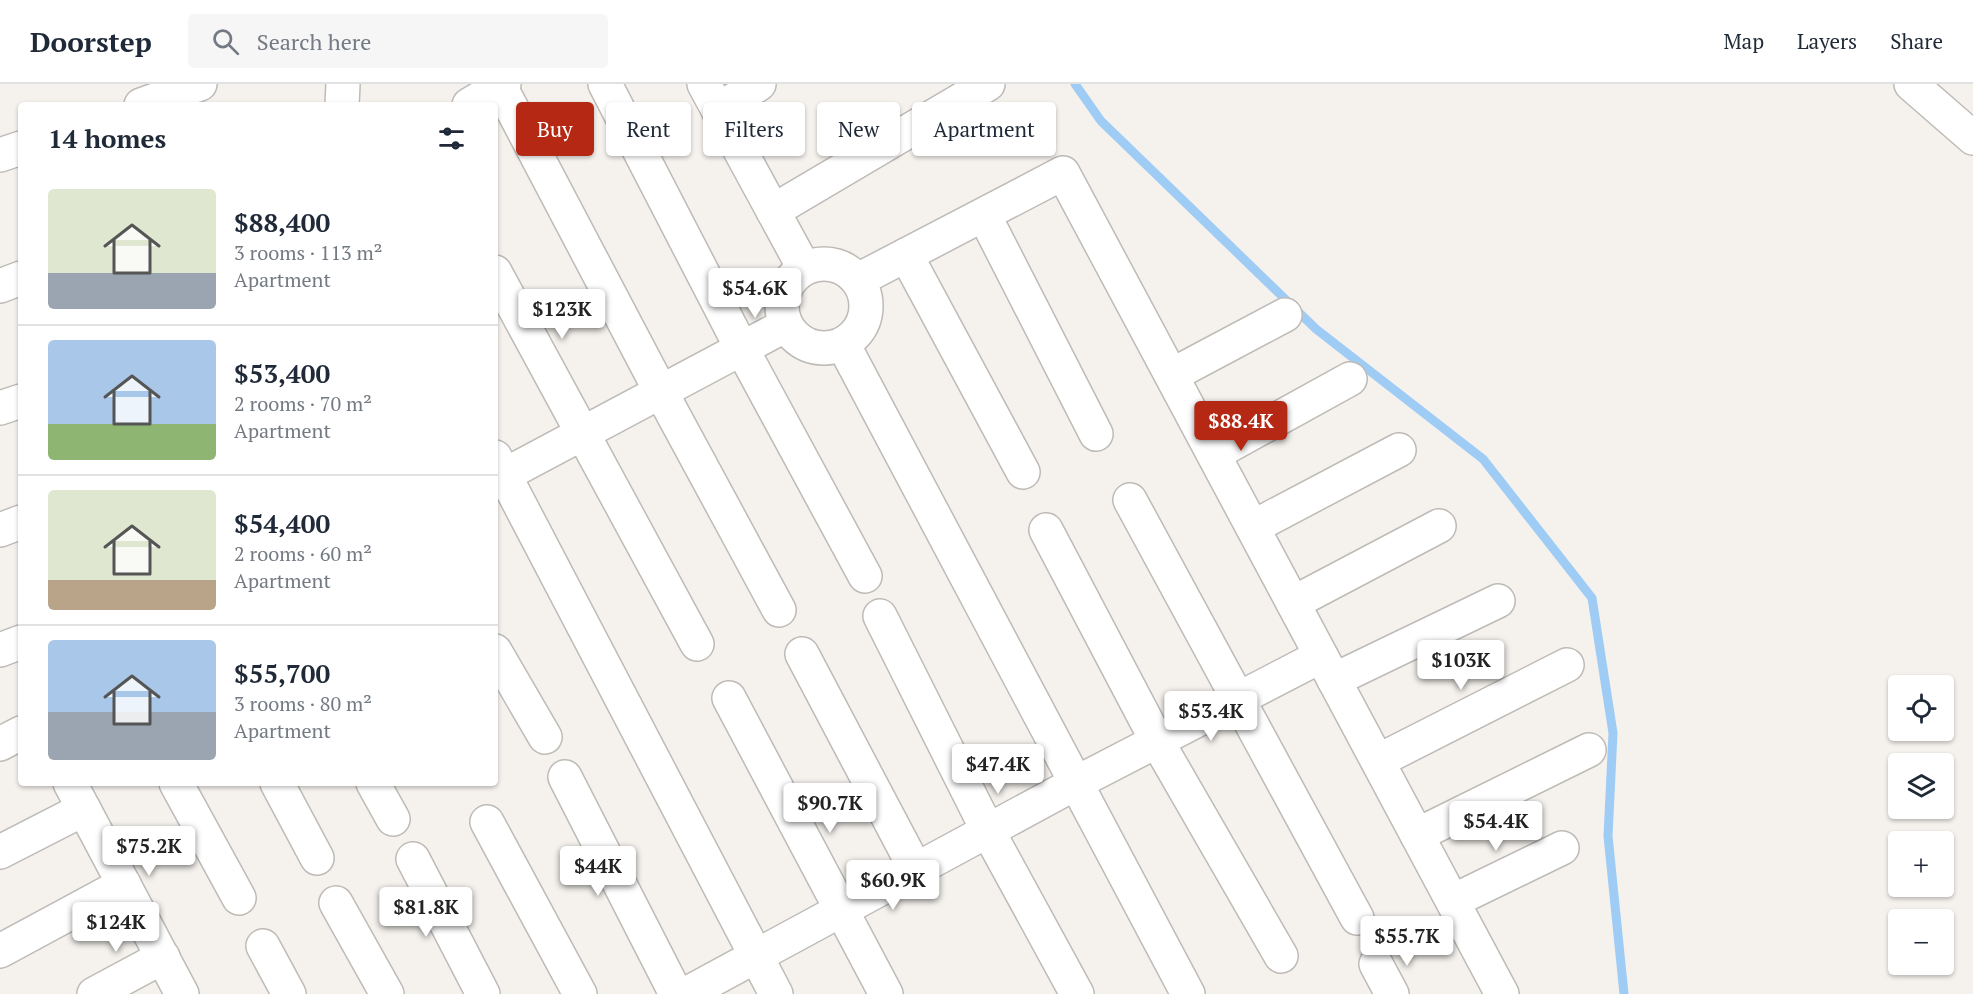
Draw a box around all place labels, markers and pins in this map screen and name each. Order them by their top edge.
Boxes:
pin: $54.6K [706,268,804,319]
pin: $123K [520,289,604,340]
pin: $88.4K [1192,401,1290,452]
pin: $103K [1419,640,1503,691]
pin: $53.4K [1162,691,1260,742]
pin: $47.4K [949,744,1047,795]
pin: $90.7K [781,783,879,834]
pin: $54.4K [1447,801,1545,852]
pin: $75.2K [100,826,198,877]
pin: $44K [562,846,634,897]
pin: $60.9K [844,860,942,911]
pin: $81.8K [377,887,475,938]
pin: $124K [74,902,158,953]
pin: $55.7K [1358,916,1456,967]

